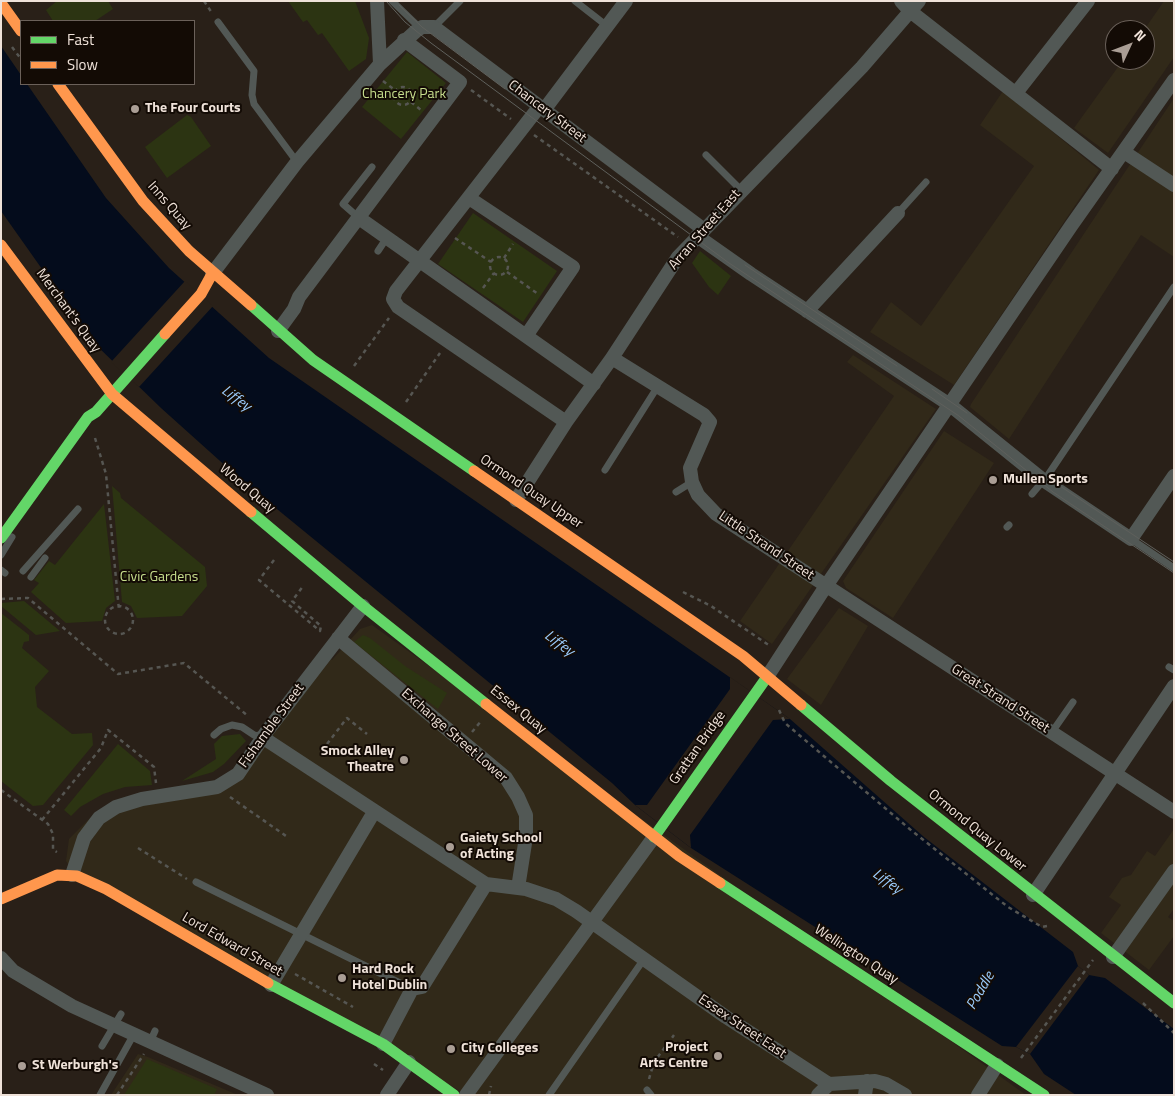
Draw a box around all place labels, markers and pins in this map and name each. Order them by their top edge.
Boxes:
place label: The Four Courts [145,101,241,117]
marker: The Four Courts [129,103,141,115]
place label: Mullen Sports [1003,472,1088,488]
marker: Mullen Sports [987,474,999,486]
place label: Smock Alley Theatre [321,744,394,776]
marker: Smock Alley Theatre [398,754,410,766]
place label: Gaiety School of Acting [460,831,542,864]
marker: Gaiety School of Acting [444,841,456,853]
place label: Hard Rock Hotel Dublin [352,962,427,994]
marker: Hard Rock Hotel Dublin [336,972,348,984]
place label: Project Arts Centre [640,1040,708,1072]
place label: City Colleges [461,1041,538,1057]
marker: City Colleges [445,1043,457,1055]
marker: Project Arts Centre [712,1050,724,1062]
place label: St Werburgh's [32,1058,118,1074]
marker: St Werburgh's [16,1060,28,1072]

